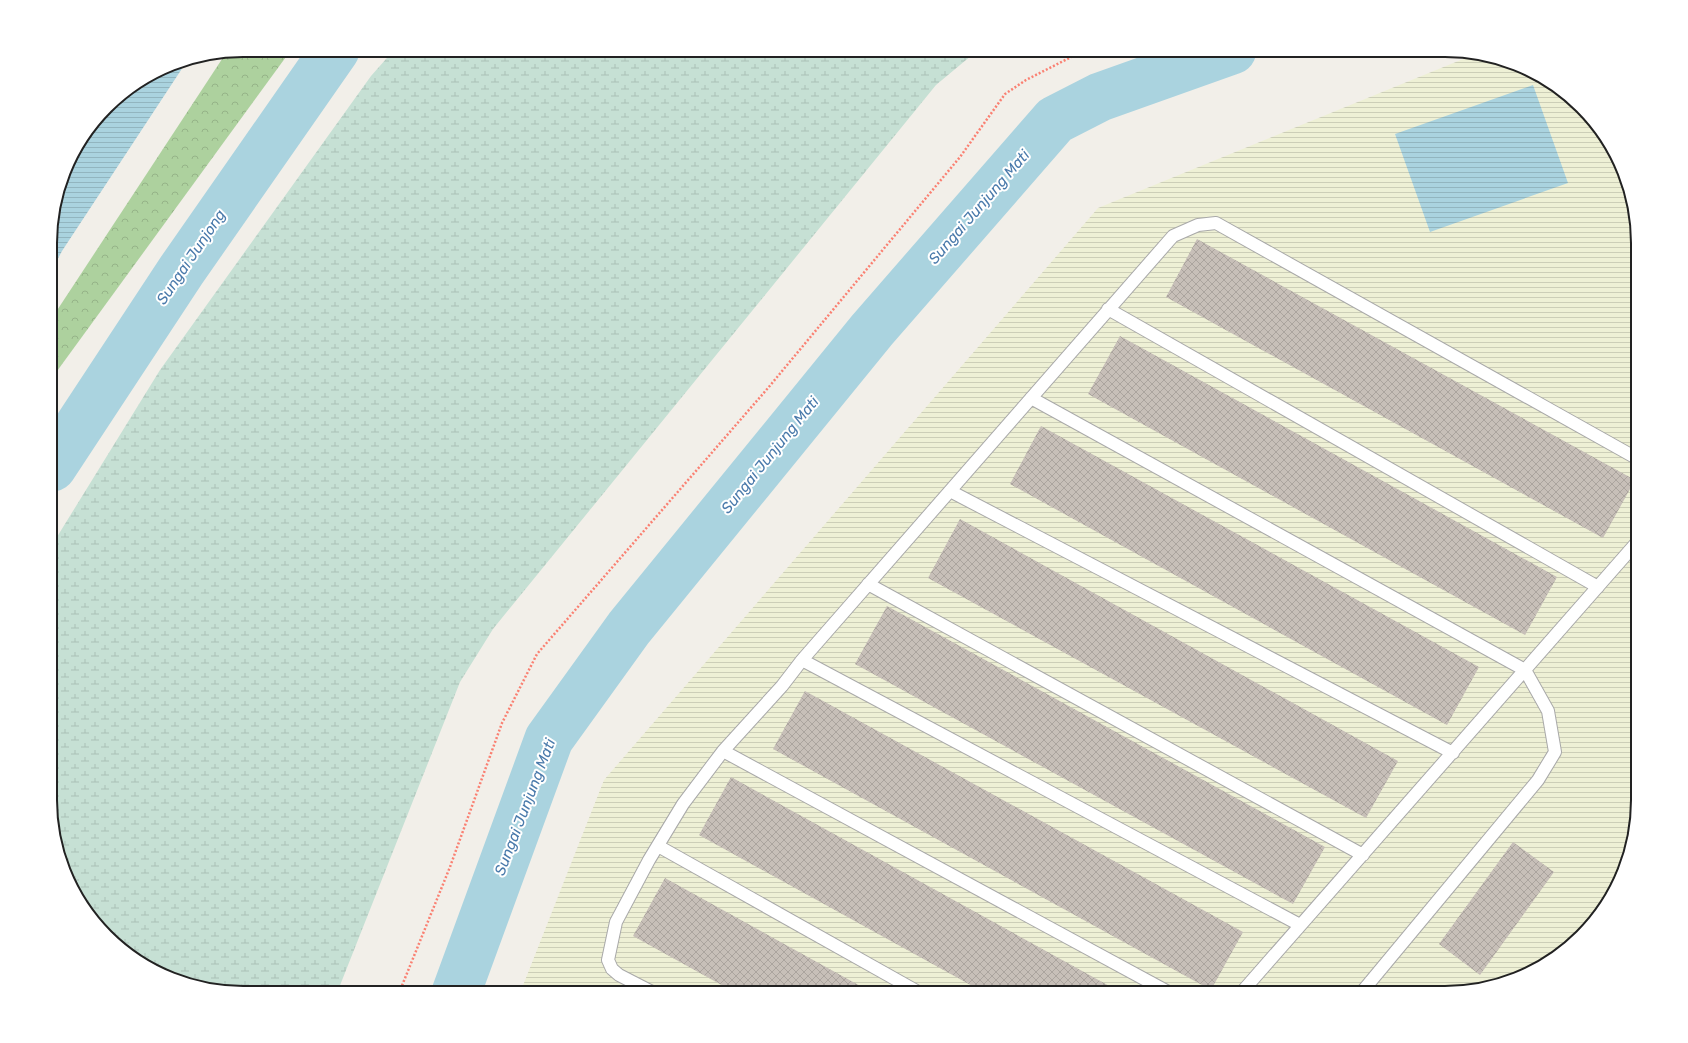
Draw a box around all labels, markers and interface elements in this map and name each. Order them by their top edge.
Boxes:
water label: Sungai Junjung Mati [925,146,1034,268]
water label: Sungai Junjong [153,206,229,308]
water label: Sungai Junjung Mati [717,393,823,517]
water label: Sungai Junjung Mati [491,736,559,878]

